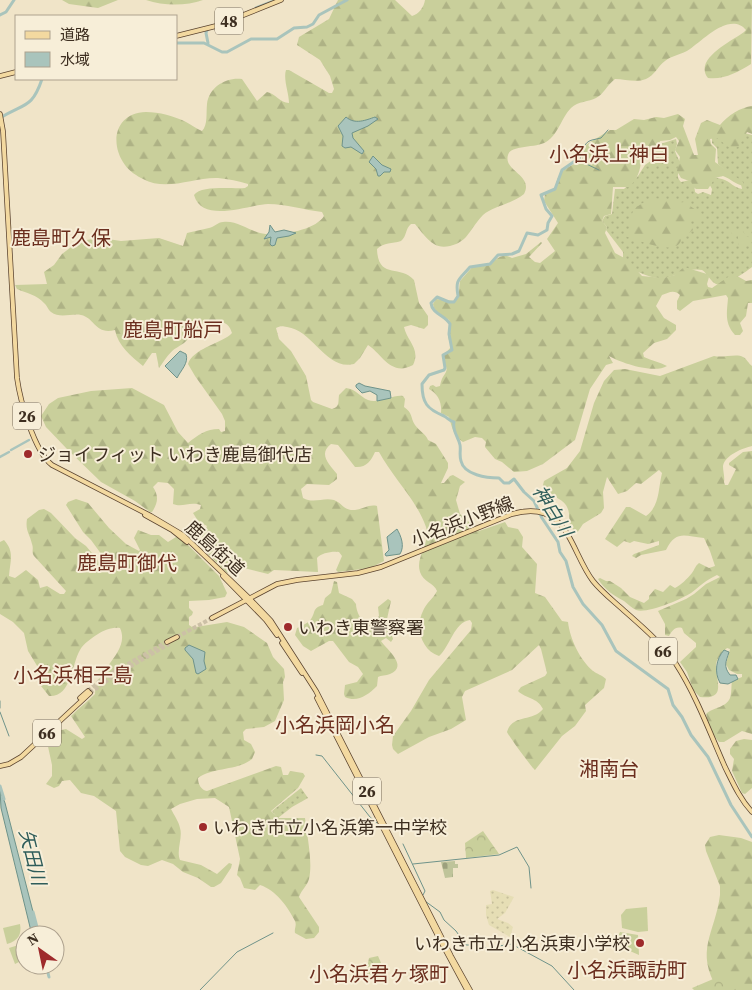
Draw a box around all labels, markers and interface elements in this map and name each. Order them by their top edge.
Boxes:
road number: 48 [215,8,243,34]
legend [15,15,178,80]
text: 道路 [60,24,90,45]
text: 水域 [60,49,90,70]
district label: 小名浜上神白 [549,140,669,168]
district label: 鹿島町久保 [11,224,111,252]
district label: 鹿島町船戸 [123,316,223,344]
road number: 26 [13,402,41,430]
place label: ジョイフィット いわき鹿島御代店 [38,442,312,467]
marker: ジョイフィット いわき鹿島御代店 [22,448,34,460]
water label: 神白川 [527,480,580,544]
street label: 小名浜小野線 [407,490,517,552]
street label: 鹿島街道 [180,515,250,581]
district label: 鹿島町御代 [77,549,177,577]
place label: いわき東警察署 [298,615,424,640]
marker: いわき東警察署 [282,621,294,633]
road number: 66 [649,637,677,664]
district label: 小名浜相子島 [13,661,133,689]
district label: 小名浜岡小名 [275,711,395,739]
road number: 66 [33,720,61,746]
district label: 湘南台 [579,755,639,783]
road number: 26 [353,778,381,804]
place label: いわき市立小名浜第一中学校 [213,815,447,840]
marker: いわき市立小名浜第一中学校 [197,821,209,833]
water label: 矢田川 [13,826,53,890]
north arrow [15,925,65,975]
text: N [23,928,43,950]
place label: いわき市立小名浜東小学校 [414,931,630,956]
marker: いわき市立小名浜東小学校 [634,937,646,949]
district label: 小名浜諏訪町 [567,956,687,984]
district label: 小名浜君ヶ塚町 [309,960,449,988]

